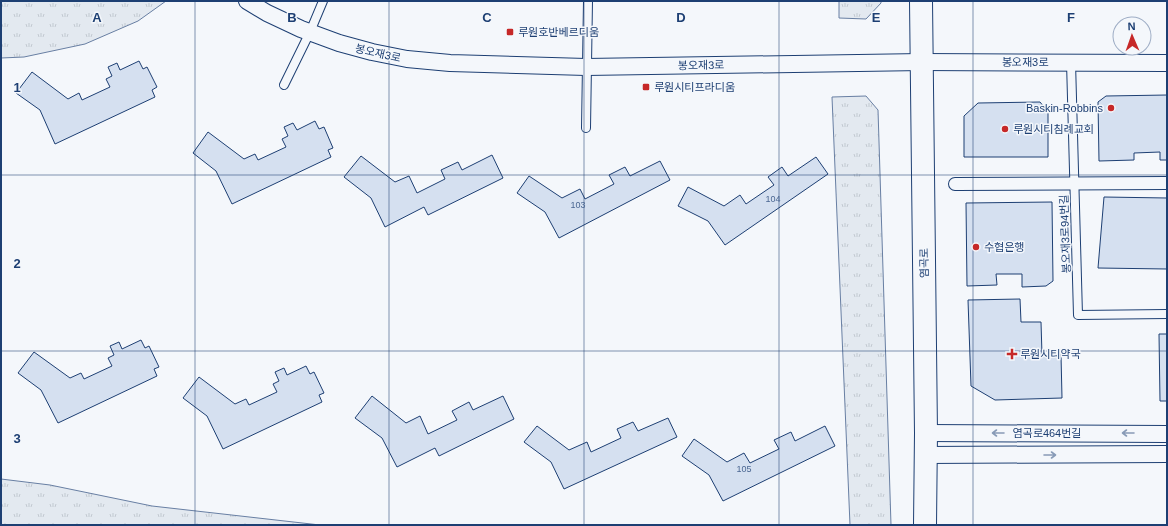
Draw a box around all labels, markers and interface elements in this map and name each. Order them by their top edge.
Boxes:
text: A [92,10,102,25]
text: B [287,10,297,25]
text: C [482,10,492,25]
text: D [676,10,686,25]
text: E [872,10,881,25]
text: F [1067,10,1075,25]
north arrow [1112,16,1152,56]
text: N [1127,20,1136,32]
place label: 루원호반베르디움 [518,26,599,38]
marker: 루원호반베르디움 [505,27,515,37]
street label: 봉오재3로 [354,42,402,64]
street label: 봉오재3로 [1002,56,1048,68]
street label: 봉오재3로 [678,59,724,71]
text: 1 [13,80,21,95]
place label: 루원시티프라디움 [654,81,735,93]
marker: 루원시티프라디움 [641,82,651,92]
place label: Baskin-Robbins [1026,102,1103,114]
marker: Baskin-Robbins [1106,103,1116,113]
place label: 루원시티침례교회 [1013,123,1094,135]
marker: 루원시티침례교회 [1000,124,1010,134]
house number: 104 [765,194,781,204]
street label: 봉오재3로94번길 [1058,194,1072,274]
house number: 103 [570,200,586,210]
place label: 수협은행 [984,241,1024,253]
marker: 수협은행 [971,242,981,252]
street label: 염곡로 [918,248,930,278]
text: 2 [13,256,21,271]
place label: 루원시티약국 [1020,348,1081,360]
marker: 루원시티약국 [1007,349,1017,359]
street label: 염곡로464번길 [1013,427,1081,439]
one-way arrow [992,429,1005,437]
one-way arrow [1122,429,1135,437]
text: 3 [13,431,21,446]
one-way arrow [1043,451,1056,458]
house number: 105 [736,464,752,474]

